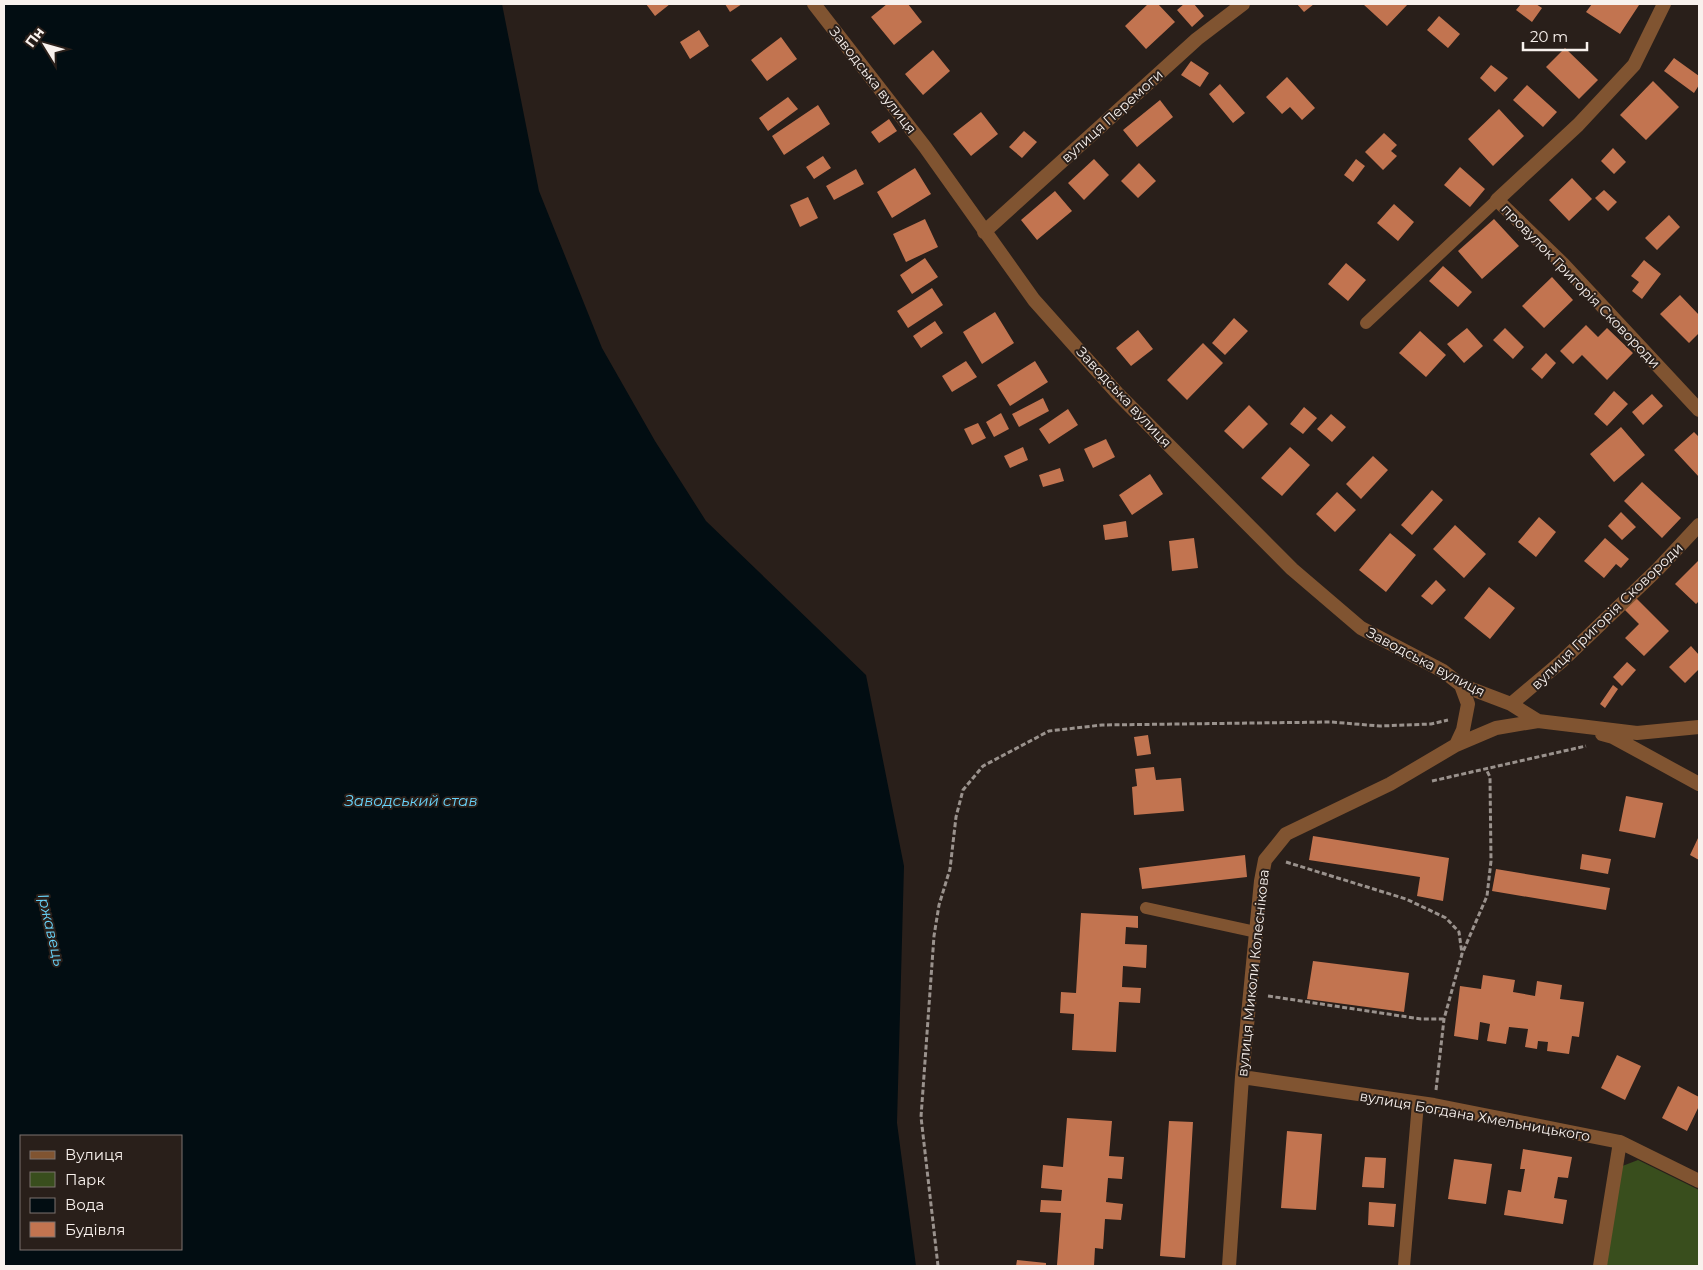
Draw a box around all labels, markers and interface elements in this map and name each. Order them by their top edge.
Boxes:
north arrow [20,20,70,70]
scale bar [1523,20,1587,52]
text: Пн [21,23,48,51]
street label: Заводська вулиця [825,23,921,137]
text: 20 m [1530,27,1568,46]
street label: вулиця Перемоги [1057,66,1167,166]
street label: провулок Григорія Сковороди [1498,200,1664,372]
street label: Заводська вулиця [1073,343,1175,451]
street label: вулиця Григорія Сковороди [1527,539,1687,693]
street label: Заводська вулиця [1364,623,1488,701]
water label: Заводський став [344,791,478,810]
street label: вулиця Миколи Колеснікова [1233,868,1273,1078]
water label: Іржавець [34,892,69,968]
street label: вулиця Богдана Хмельницького [1358,1087,1592,1145]
legend [20,1135,182,1250]
text: Вулиця [65,1145,123,1164]
text: Парк [65,1170,105,1189]
text: Вода [65,1195,104,1214]
text: Будівля [65,1220,125,1239]

